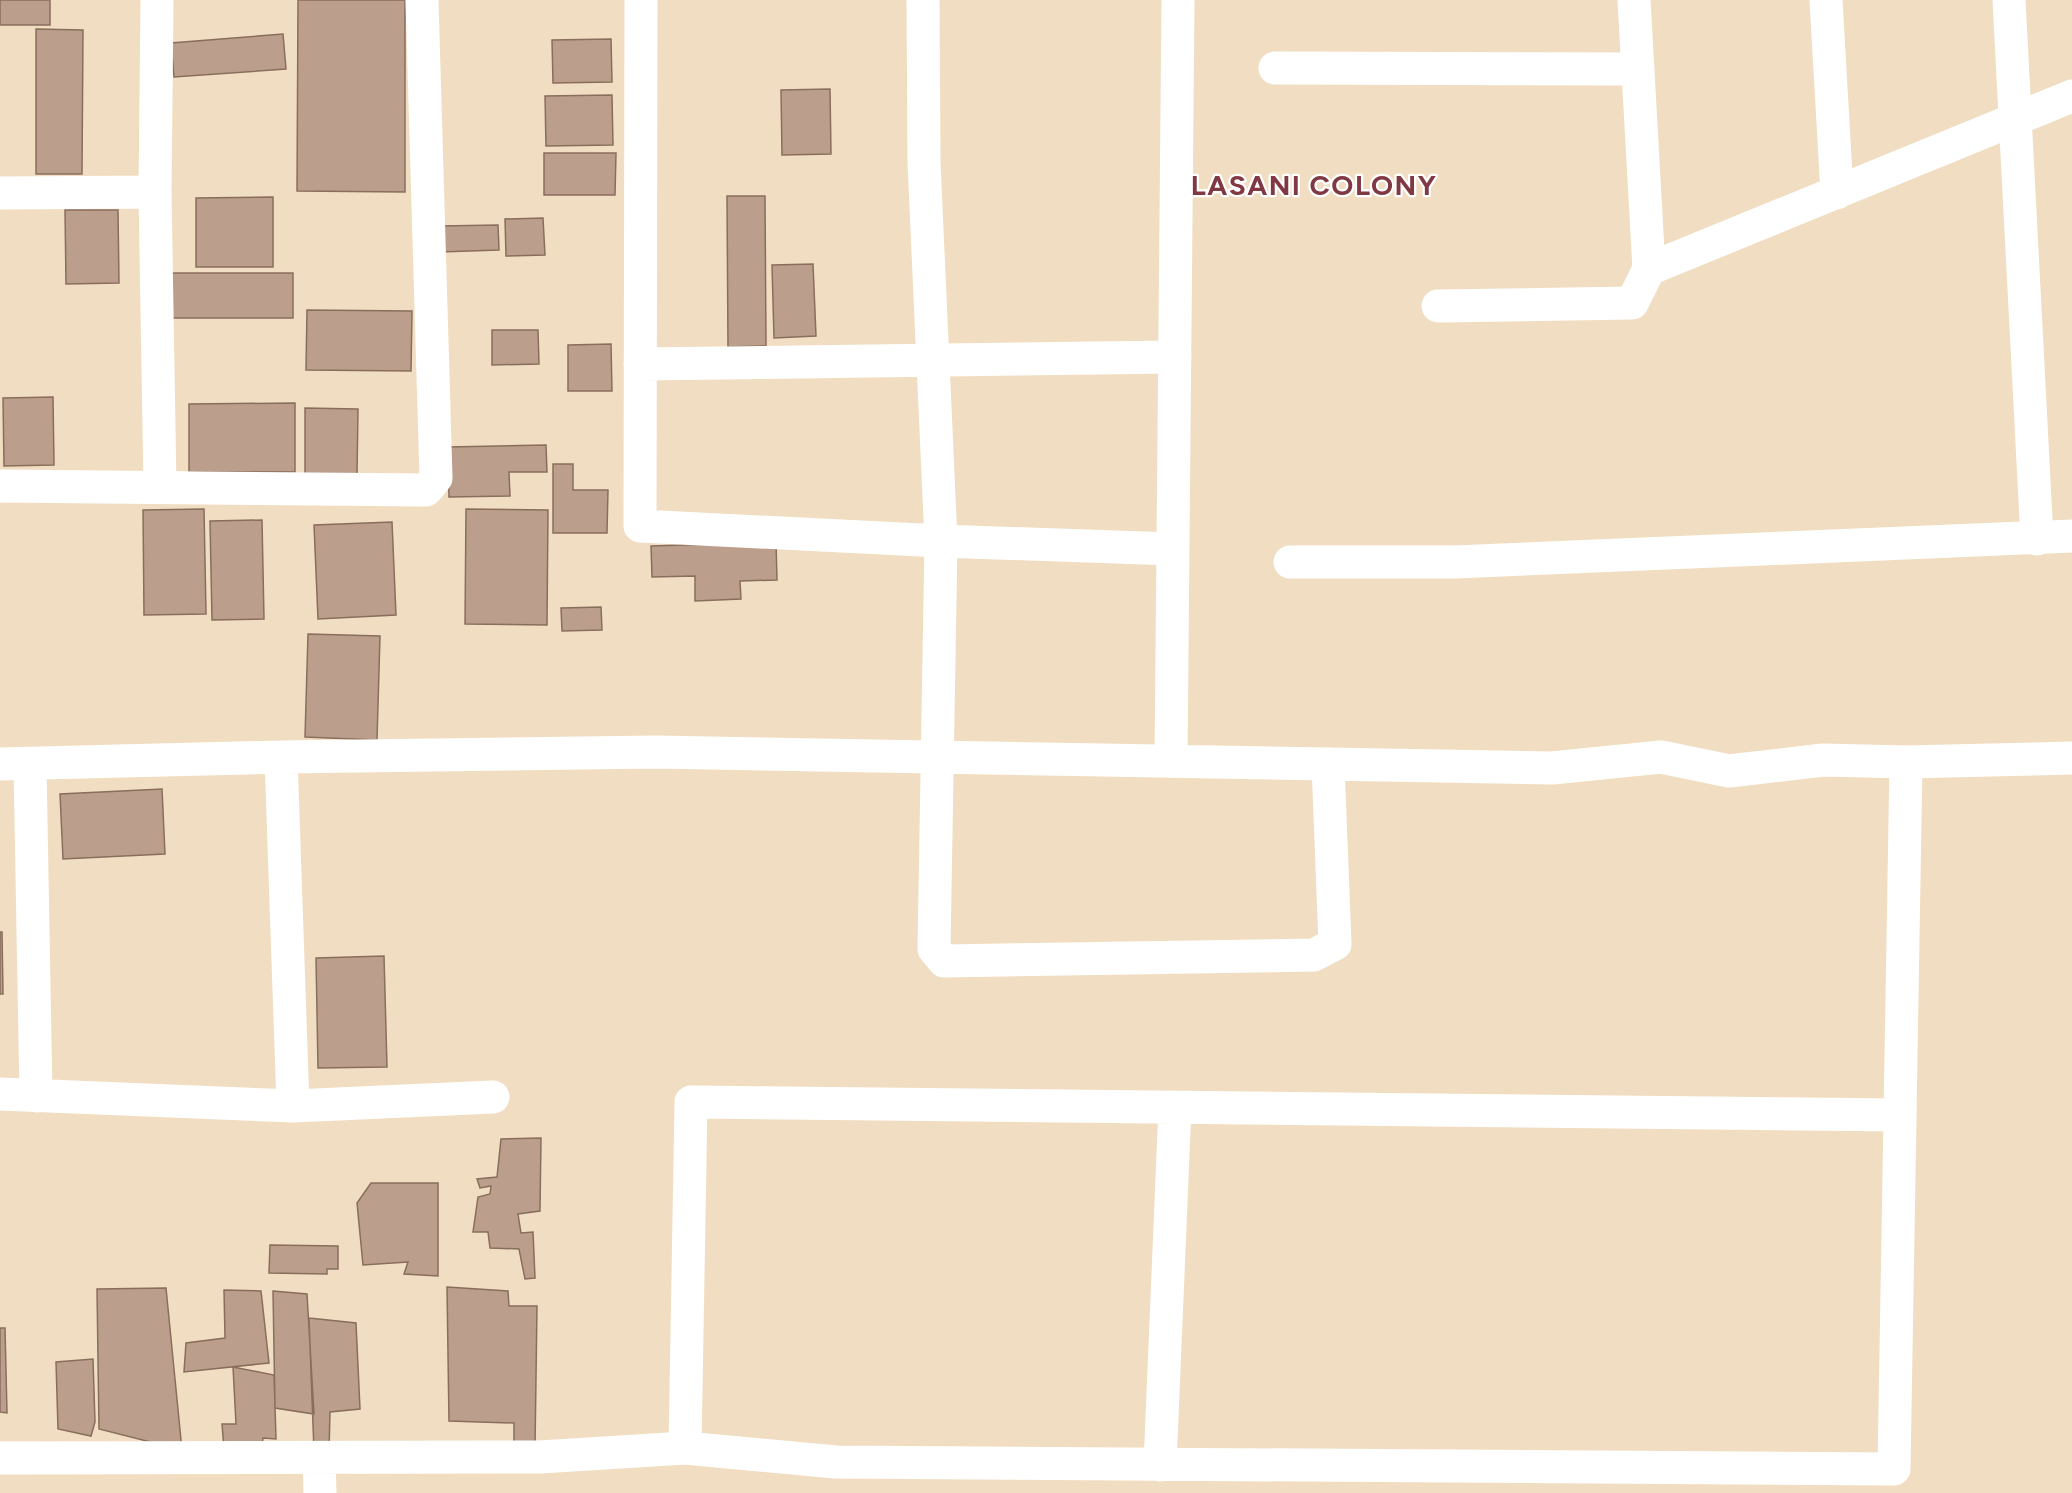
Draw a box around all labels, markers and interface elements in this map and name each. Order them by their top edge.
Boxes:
district label: LASANI COLONY [1191,168,1437,202]

